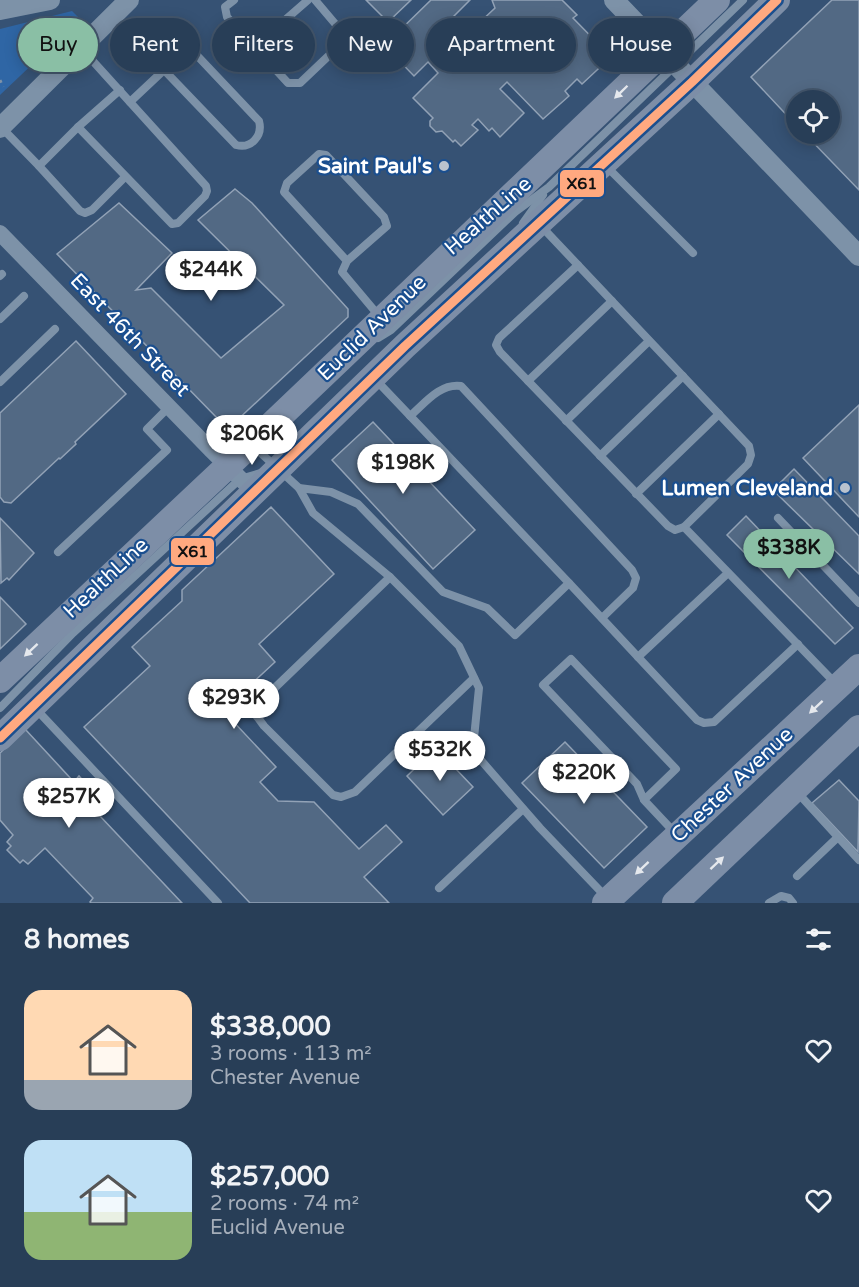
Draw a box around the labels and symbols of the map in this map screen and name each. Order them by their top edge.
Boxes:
one-way arrow [613,85,628,99]
place label: Saint Paul's [318,154,432,179]
marker: Saint Paul's [437,159,451,173]
line badge: X61 [559,169,605,198]
street label: HealthLine [439,171,537,261]
text: X61 [567,174,597,194]
pin: $244K [169,251,253,302]
street label: East 46th Street [65,268,195,402]
street label: Euclid Avenue [312,270,432,386]
pin: $206K [210,415,294,466]
pin: $198K [361,444,445,495]
place label: Lumen Cleveland [661,476,833,501]
marker: Lumen Cleveland [838,481,852,495]
pin: $338K [747,529,831,580]
street label: HealthLine [58,532,154,624]
line badge: X61 [170,537,215,566]
text: X61 [178,542,208,562]
one-way arrow [24,643,39,657]
pin: $293K [192,679,276,730]
one-way arrow [809,700,824,713]
street label: Chester Avenue [666,722,798,848]
pin: $532K [398,731,482,782]
pin: $220K [542,754,626,805]
pin: $257K [27,778,111,829]
one-way arrow [710,856,725,870]
one-way arrow [635,861,650,875]

